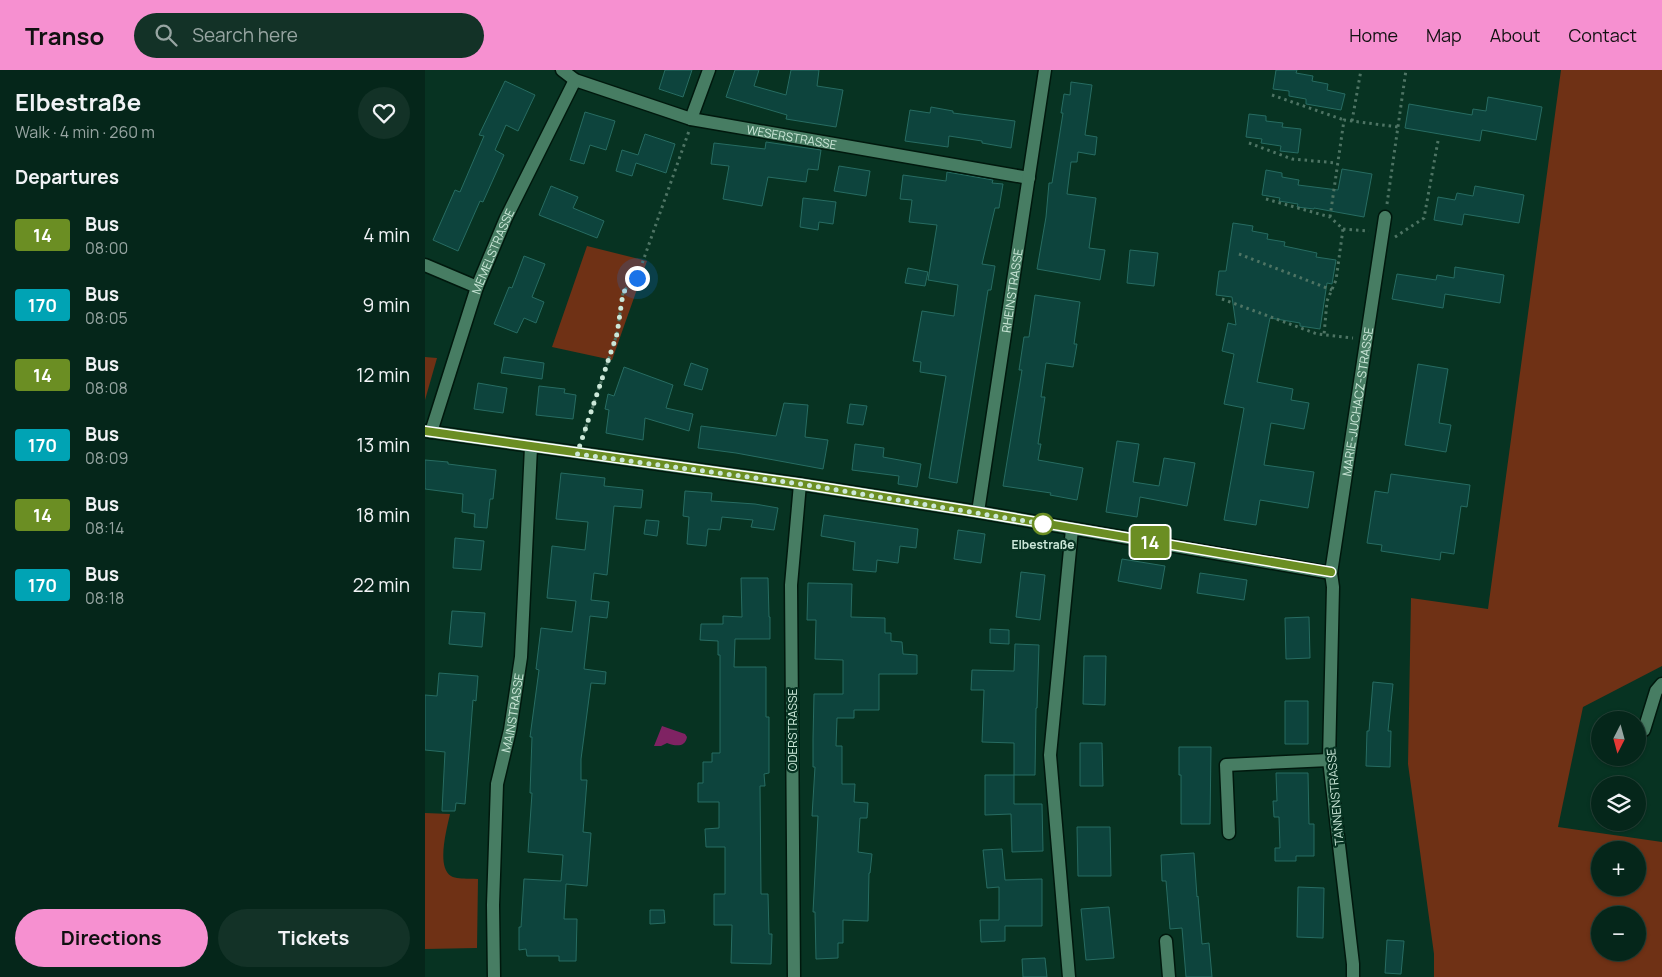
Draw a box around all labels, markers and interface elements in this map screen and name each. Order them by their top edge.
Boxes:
search box [134,13,484,58]
text: Transo [25,19,104,52]
icon: search [152,21,180,49]
text: Search here [192,22,298,48]
text: Home [1349,23,1398,47]
text: Map [1426,23,1462,47]
text: About [1490,23,1540,47]
text: Contact [1568,23,1637,47]
text: Elbestraße [15,85,141,118]
button: heart [358,87,410,139]
street label: WESERSTRASSE [745,120,838,153]
text: Walk · 4 min · 260 m [15,121,155,143]
text: Departures [15,164,119,190]
street label: MEMELSTRASSE [467,205,518,296]
text: Bus [85,211,119,237]
text: 4 min [363,222,410,248]
text: 14 [33,223,52,247]
text: 08:00 [85,237,128,259]
street label: RHEINSTRASSE [997,247,1026,334]
your location [625,266,650,291]
text: Bus [85,281,119,307]
text: 9 min [363,292,410,318]
text: 170 [28,293,57,317]
text: 08:05 [85,307,128,329]
street label: MARIE-JUCHACZ-STRASSE [1337,326,1377,477]
text: Bus [85,351,119,377]
text: 12 min [356,362,410,388]
text: 14 [33,363,52,387]
text: 08:08 [85,377,128,399]
text: Bus [85,421,119,447]
text: 13 min [356,432,410,458]
text: 170 [28,433,57,457]
text: 08:09 [85,447,129,469]
text: Bus [85,491,119,517]
text: 18 min [356,502,410,528]
text: 14 [33,503,52,527]
marker: Elbestraße [1032,513,1054,535]
text: 08:14 [85,517,125,539]
line badge: 14 [1127,526,1173,558]
text: 14 [1141,530,1159,554]
place label: Elbestraße [1011,536,1075,553]
text: Bus [85,561,119,587]
text: 22 min [353,572,410,598]
text: 170 [28,573,57,597]
text: 08:18 [85,587,124,609]
street label: MAINSTRASSE [496,672,527,754]
street label: ODERSTRASSE [784,689,801,771]
north arrow [1591,711,1646,766]
map controls [1591,711,1646,961]
street label: TANNENSTRASSE [1322,748,1348,846]
button: layers [1591,776,1646,831]
button: + [1591,841,1646,896]
button: − [1591,906,1646,961]
button: Directions [15,909,208,967]
button: Tickets [218,909,410,967]

